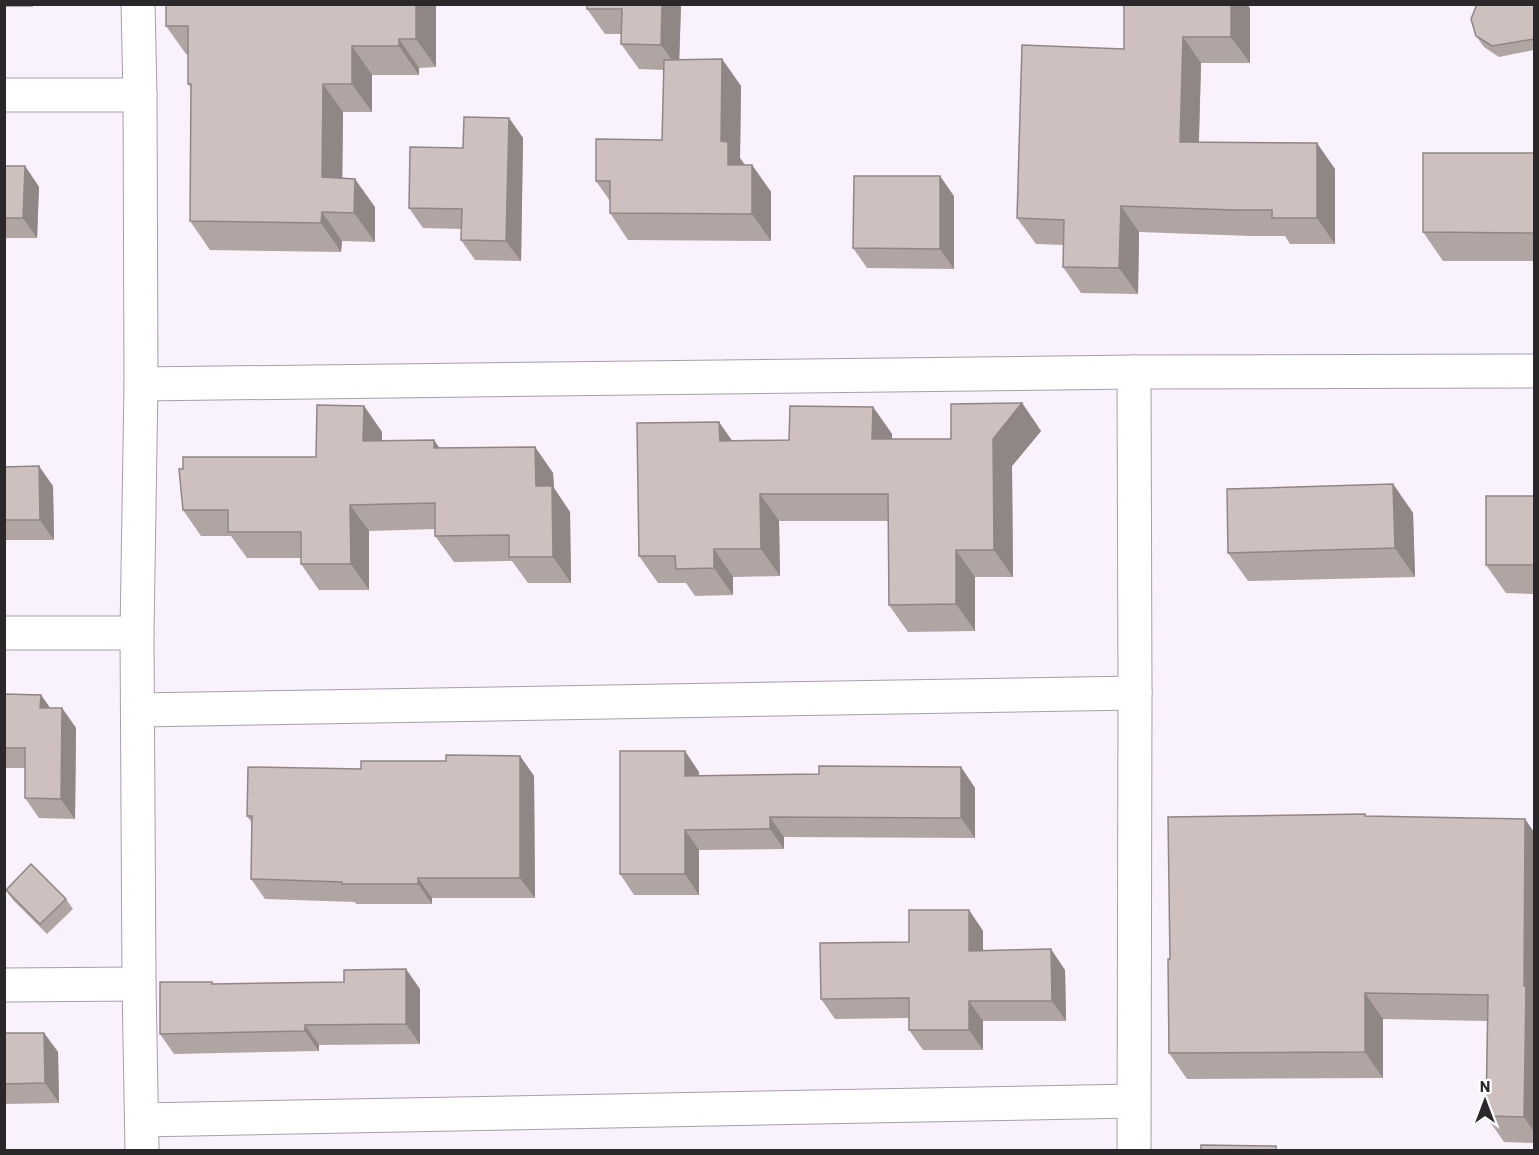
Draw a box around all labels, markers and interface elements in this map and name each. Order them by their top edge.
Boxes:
north arrow [1455,1071,1515,1131]
text: N [1480,1076,1490,1095]

